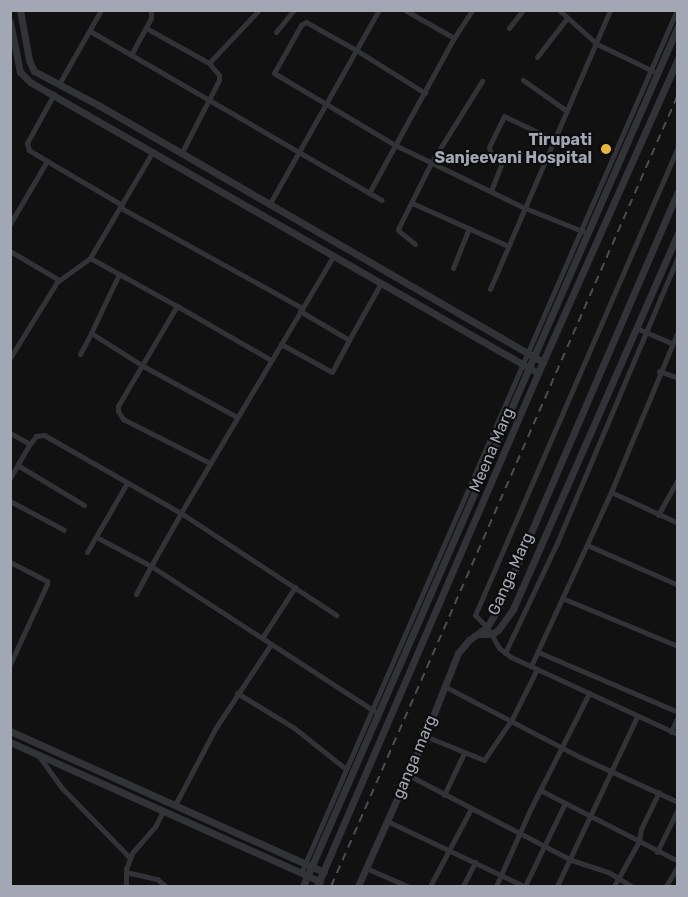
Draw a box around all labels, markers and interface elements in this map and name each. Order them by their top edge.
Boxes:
place label: Tirupati Sanjeevani Hospital [435,130,592,168]
marker: Tirupati Sanjeevani Hospital [597,140,615,158]
street label: Meena Marg [466,405,518,495]
street label: Ganga Marg [484,530,538,618]
street label: ganga marg [389,712,441,802]

